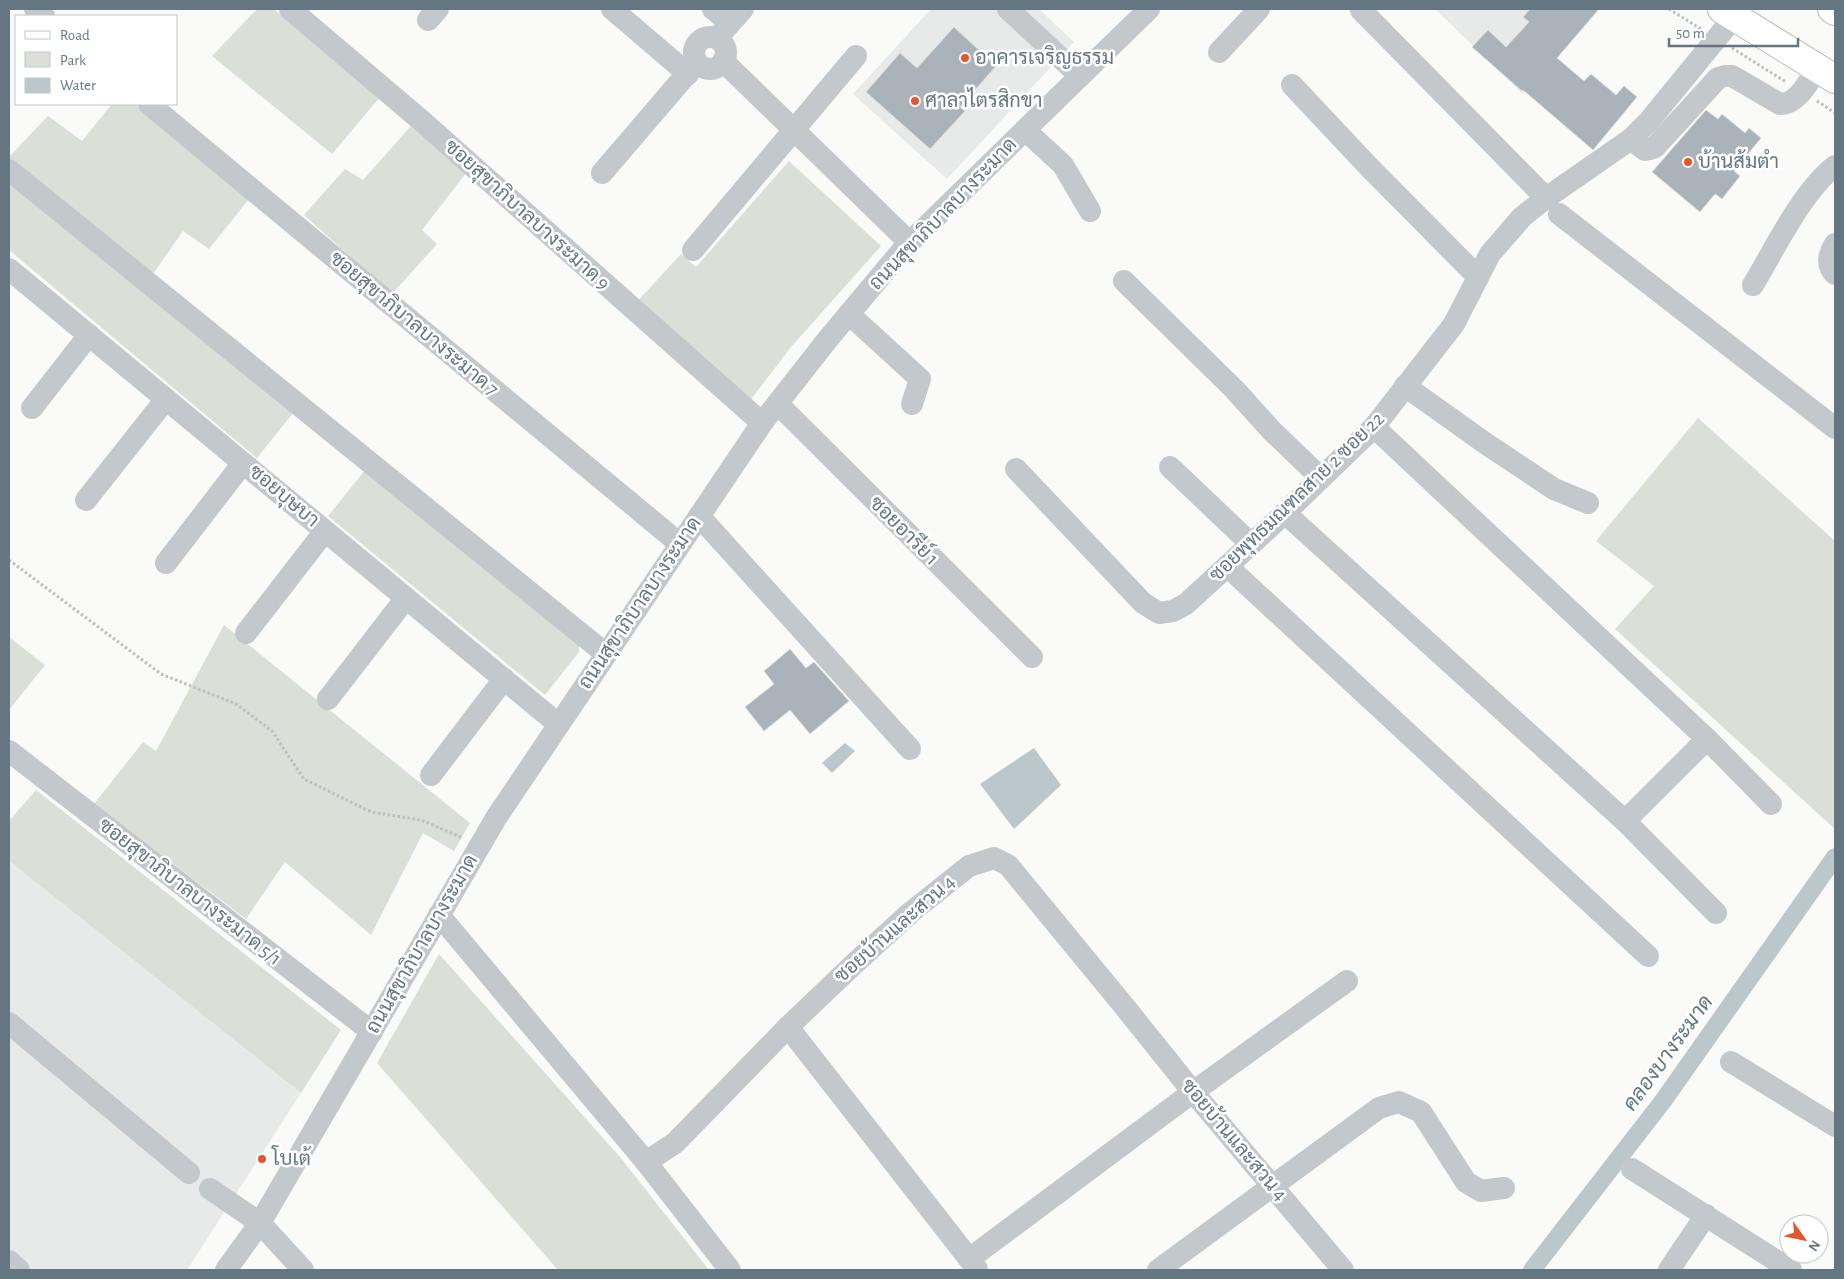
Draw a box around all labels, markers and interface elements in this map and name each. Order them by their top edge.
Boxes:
legend [15,15,178,105]
scale bar [1669,15,1798,47]
text: 50 m [1676,26,1705,41]
text: Road [60,28,90,43]
place label: อาคารเจริญธรรม [975,45,1114,69]
marker: อาคารเจริญธรรม [959,52,971,64]
text: Park [60,53,86,68]
text: Water [60,78,96,93]
place label: ศาลาไตรสิกขา [925,87,1042,111]
marker: ศาลาไตรสิกขา [909,95,921,107]
street label: ถนนสุขาภิบาลบางระมาด [863,132,1023,296]
street label: ซอยสุขาภิบาลบางระมาด 9 [439,134,615,296]
place label: บ้านส้มตำ [1698,149,1779,172]
marker: บ้านส้มตำ [1682,156,1694,168]
street label: ซอยสุขาภิบาลบางระมาด 7 [324,246,504,402]
street label: ซอยพุทธมณฑลสาย 2 ซอย 22 [1206,409,1390,588]
street label: ซอยบุษบา [243,461,323,533]
street label: ซอยอารีย์ 1 [866,489,946,569]
street label: ถนนสุขาภิบาลบางระมาด [573,512,707,694]
street label: ซอยสุขาภิบาลบางระมาด 5/1 [93,812,287,972]
street label: ถนนสุขาภิบาลบางระมาด [360,850,484,1038]
street label: ซอยบ้านและสวน 4 [829,869,959,986]
water label: คลองบางระมาด [1619,991,1717,1115]
street label: ซอยบ้านและสวน 4 [1177,1073,1293,1205]
place label: โบเต้ [271,1145,312,1169]
marker: โบเต้ [256,1153,268,1165]
north arrow [1779,1214,1829,1264]
text: N [1806,1238,1823,1253]

